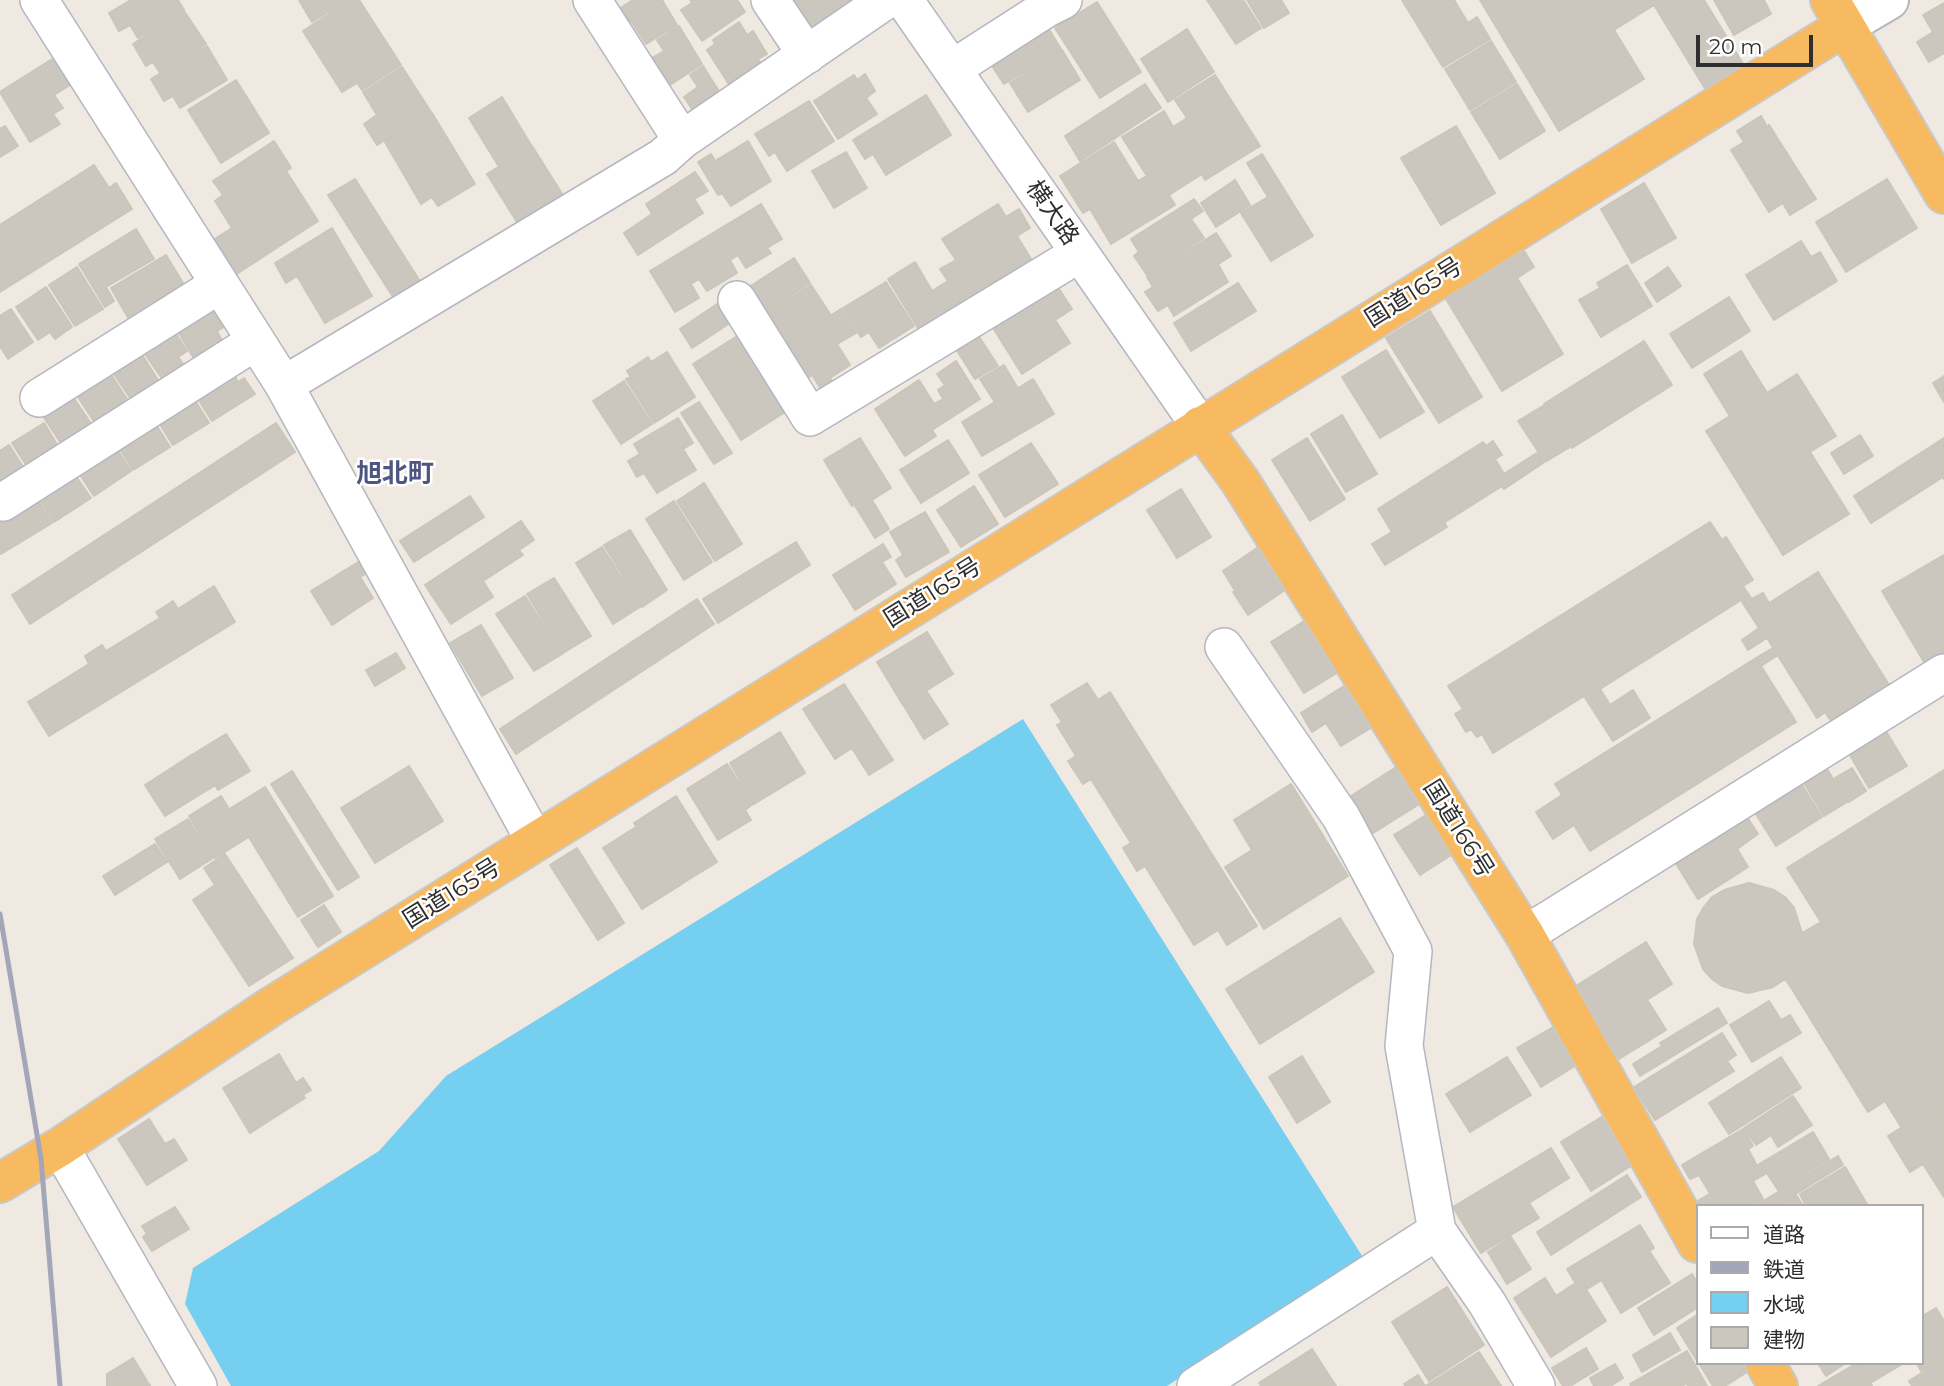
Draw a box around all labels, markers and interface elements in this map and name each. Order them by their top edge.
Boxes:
scale bar [1699,21,1816,65]
text: 20 m [1709,34,1763,59]
street label: 横大路 [1020,175,1084,251]
street label: 国道165号 [1360,252,1468,334]
district label: 旭北町 [356,458,434,490]
street label: 国道165号 [879,552,987,634]
street label: 国道166号 [1417,775,1499,883]
street label: 国道165号 [398,853,506,935]
legend [1696,1204,1923,1365]
text: 道路 [1763,1222,1805,1247]
text: 鉄道 [1763,1257,1805,1282]
text: 水域 [1763,1292,1805,1317]
text: 建物 [1763,1327,1805,1352]

